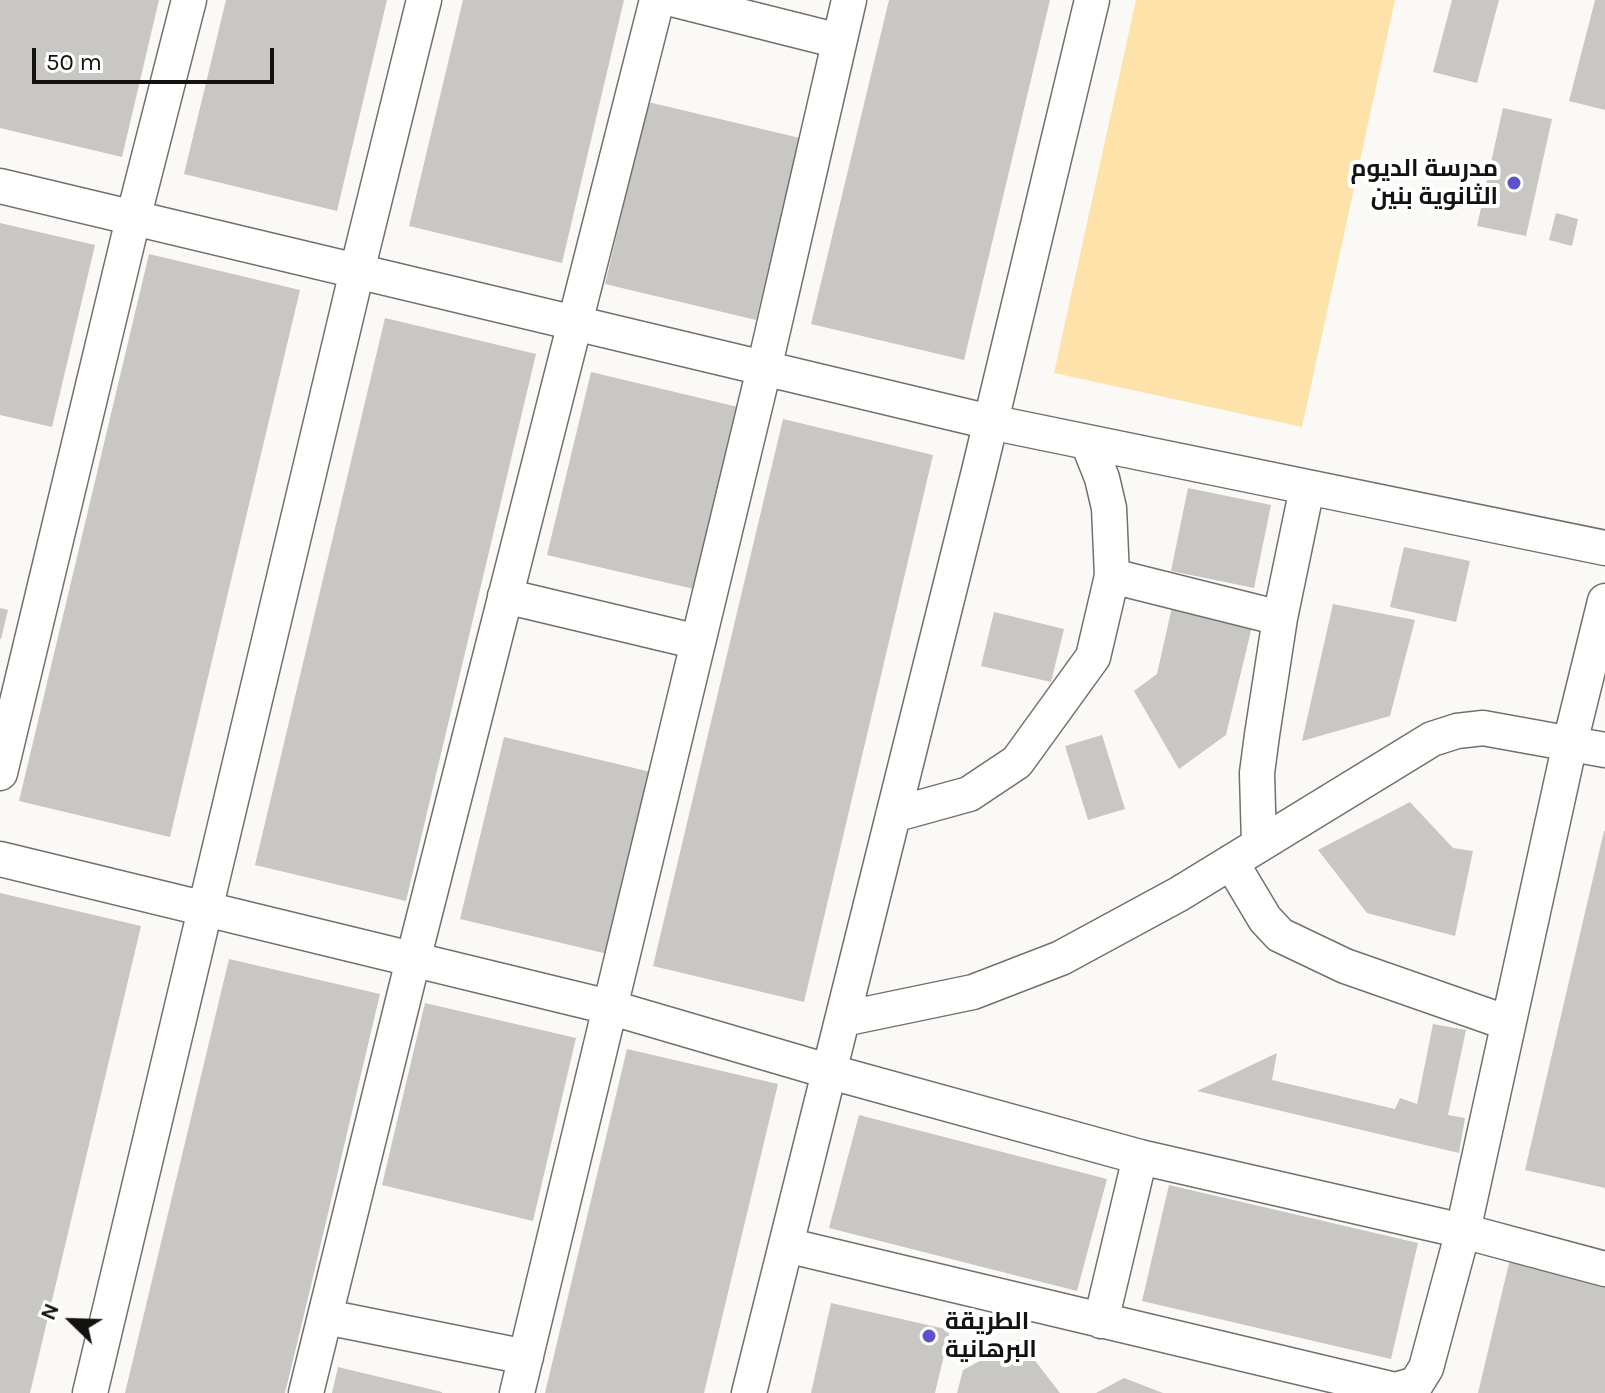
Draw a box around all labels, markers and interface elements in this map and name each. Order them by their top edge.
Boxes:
scale bar [36,32,278,82]
text: 50 m [46,48,102,76]
place label: مدرسة الديوم الثانوية بنين [1350,155,1498,211]
marker: مدرسة الديوم الثانوية بنين [1505,174,1523,192]
north arrow [32,1281,112,1361]
text: N [35,1299,65,1324]
place label: الطريقة البرهانية [945,1308,1037,1364]
marker: الطريقة البرهانية [920,1327,938,1345]

